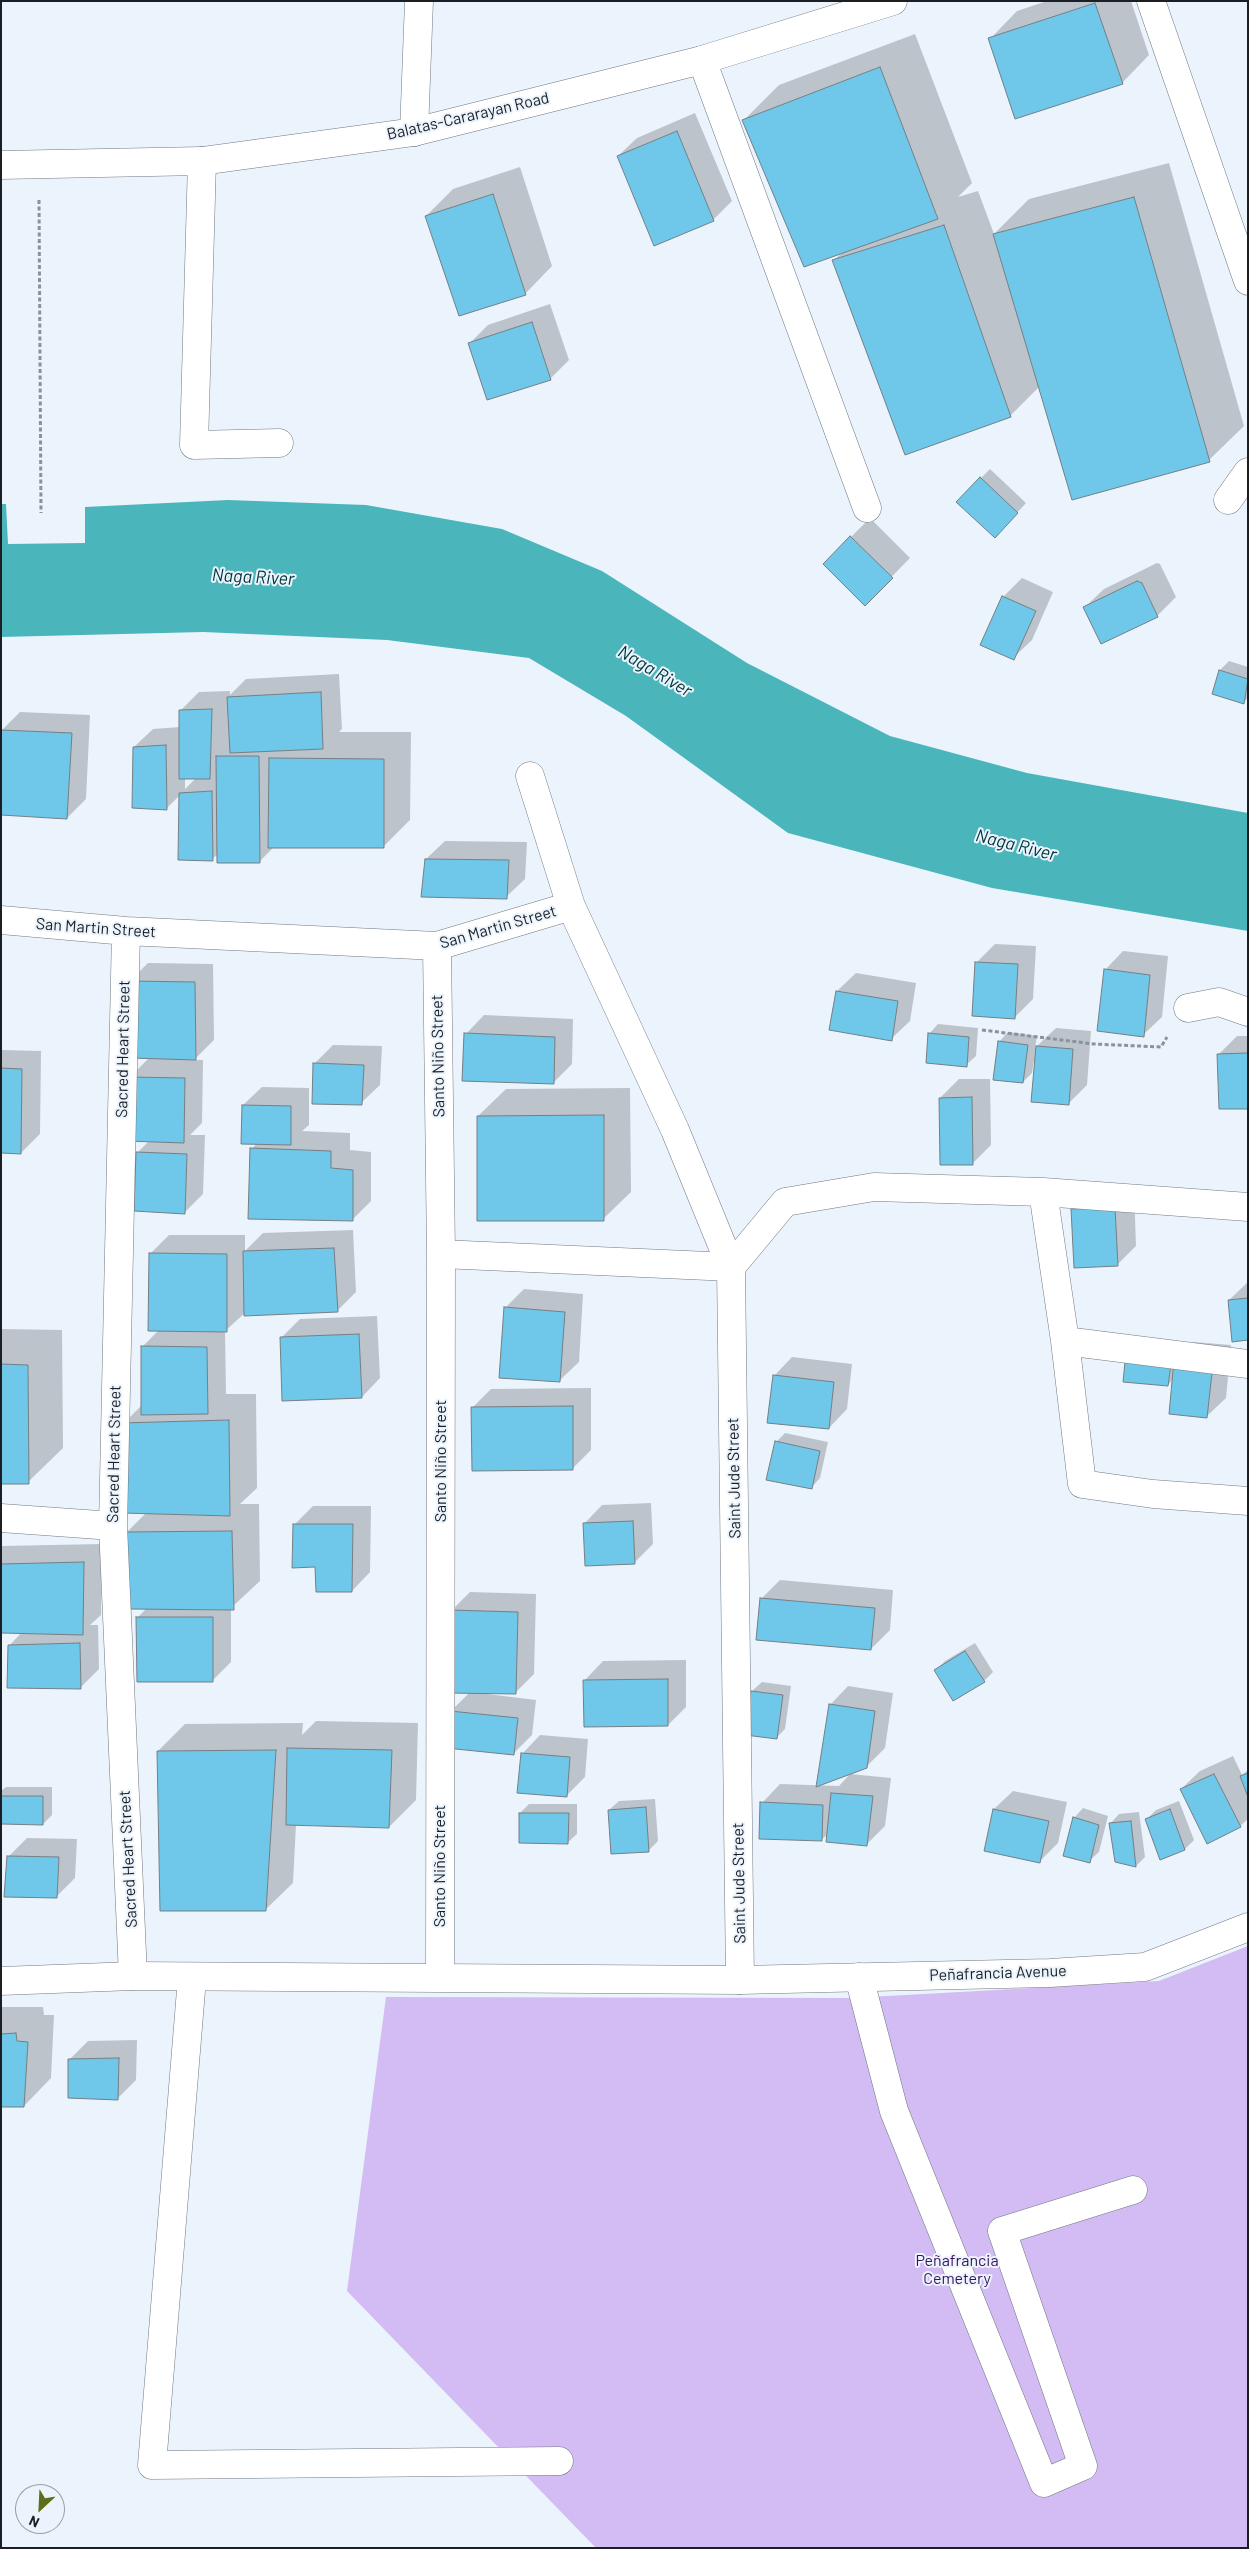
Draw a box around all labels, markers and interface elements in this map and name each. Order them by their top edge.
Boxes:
street label: Balatas-Cararayan Road [385,88,551,144]
water label: Naga River [211,564,295,590]
water label: Naga River [614,640,696,702]
water label: Naga River [973,825,1059,865]
street label: San Martin Street [437,901,559,953]
street label: San Martin Street [35,914,157,942]
street label: Sacred Heart Street [112,980,134,1118]
street label: Santo Niño Street [427,994,449,1118]
street label: Sacred Heart Street [103,1385,125,1523]
street label: Santo Niño Street [431,1400,451,1522]
street label: Saint Jude Street [723,1417,745,1539]
street label: Sacred Heart Street [115,1790,141,1928]
street label: Santo Niño Street [430,1805,450,1927]
street label: Saint Jude Street [728,1822,750,1944]
street label: Peñafrancia Avenue [929,1961,1067,1985]
park label: Peñafrancia Cemetery [915,2251,999,2289]
north arrow [15,2484,65,2534]
text: N [26,2512,42,2532]

